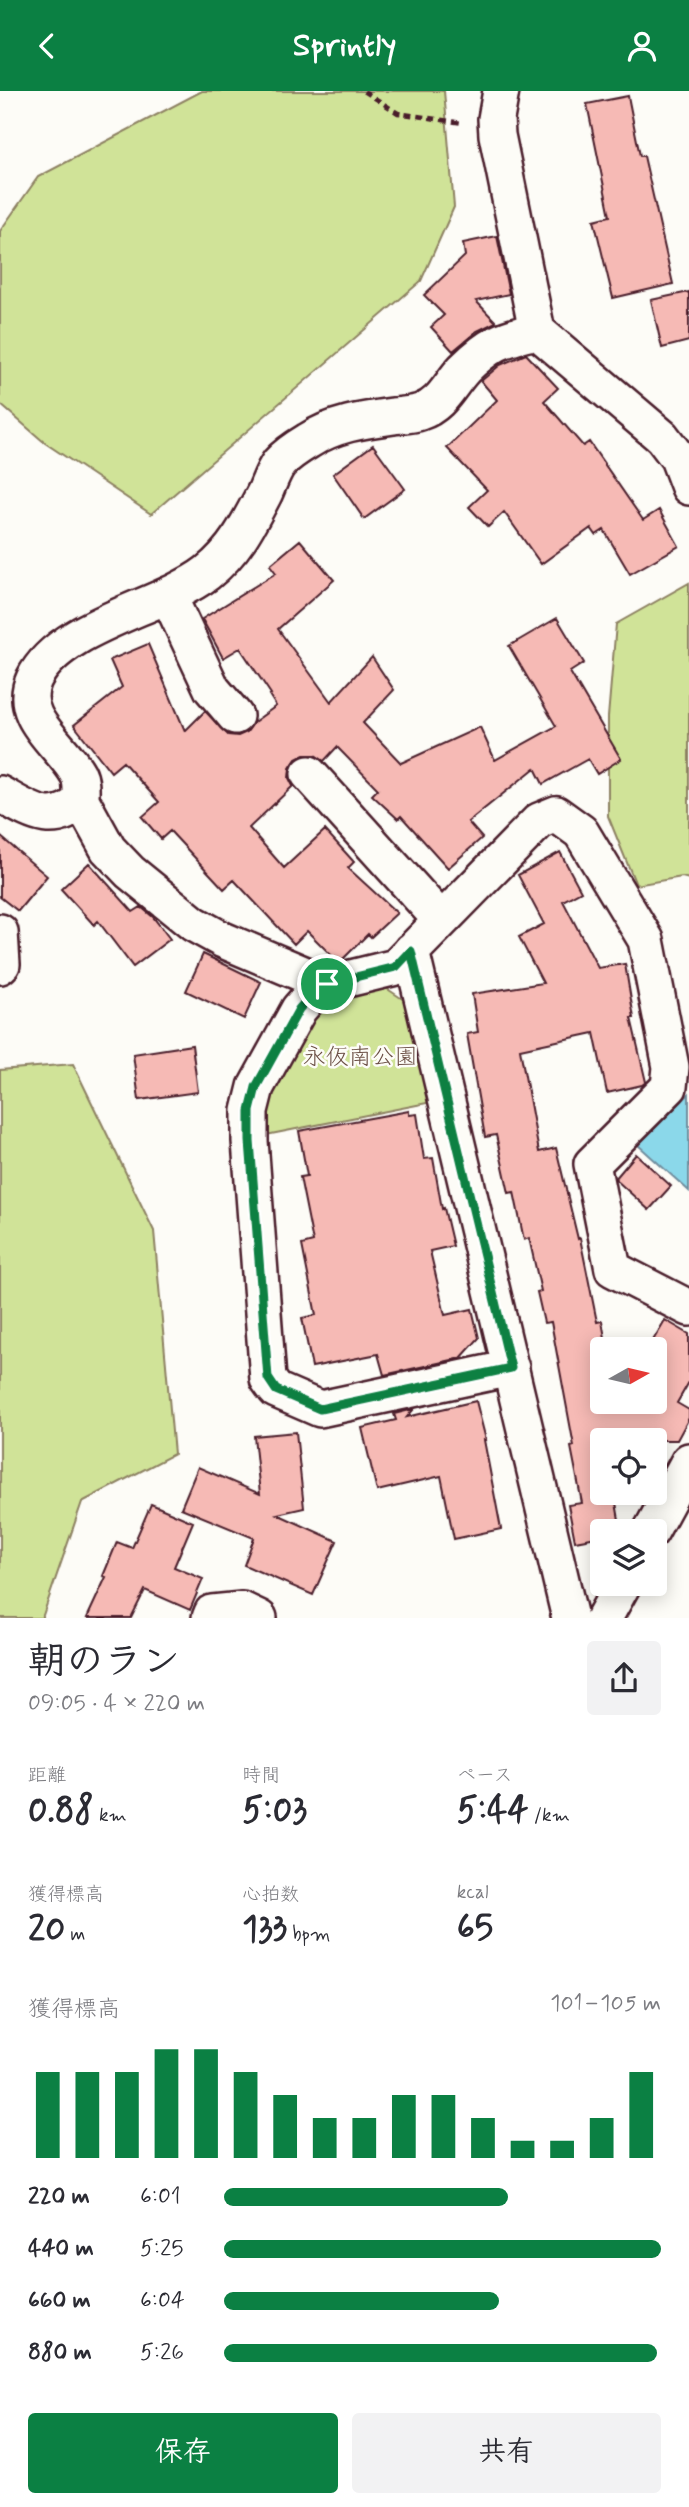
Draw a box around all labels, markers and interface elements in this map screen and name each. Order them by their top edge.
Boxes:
text: Sprintly [293,25,396,67]
icon: back [28,27,66,65]
icon: person [623,27,661,65]
pin [297,954,357,1014]
icon: arrive [308,965,346,1003]
park label: 永仮南公園 [303,1043,418,1073]
north arrow [590,1337,667,1414]
map controls [590,1337,667,1596]
button: locate [590,1428,667,1505]
button: layers [590,1519,667,1596]
text: 朝のラン [28,1638,180,1687]
button: share [587,1641,661,1715]
text: 09:05 · 4 × 220 m [28,1689,205,1719]
text: 距離 [28,1763,66,1788]
text: 時間 [242,1763,280,1788]
text: ペース [457,1763,513,1788]
text: 0.88 [28,1788,94,1834]
text: 5:03 [242,1788,307,1834]
text: 5:44 [457,1788,529,1834]
text: km [94,1803,127,1828]
text: /km [529,1803,570,1828]
text: kcal [457,1880,489,1905]
text: 獲得標高 [28,1882,104,1907]
text: 心拍数 [242,1882,299,1907]
text: 65 [457,1905,493,1951]
text: 20 [28,1907,65,1953]
text: 133 [242,1907,287,1953]
text: m [65,1922,85,1947]
text: bpm [287,1922,330,1947]
text: 101–105 m [550,1989,661,2019]
text: 獲得標高 [28,1995,120,2025]
text: 220 m [28,2182,90,2212]
text: 6:01 [140,2182,181,2212]
text: 440 m [28,2234,94,2264]
text: 5:25 [140,2234,183,2264]
text: 660 m [28,2286,91,2316]
text: 6:04 [140,2286,185,2316]
text: 880 m [28,2338,92,2368]
text: 5:26 [140,2338,184,2368]
button: 保存 [28,2413,338,2493]
button: 共有 [352,2413,661,2493]

